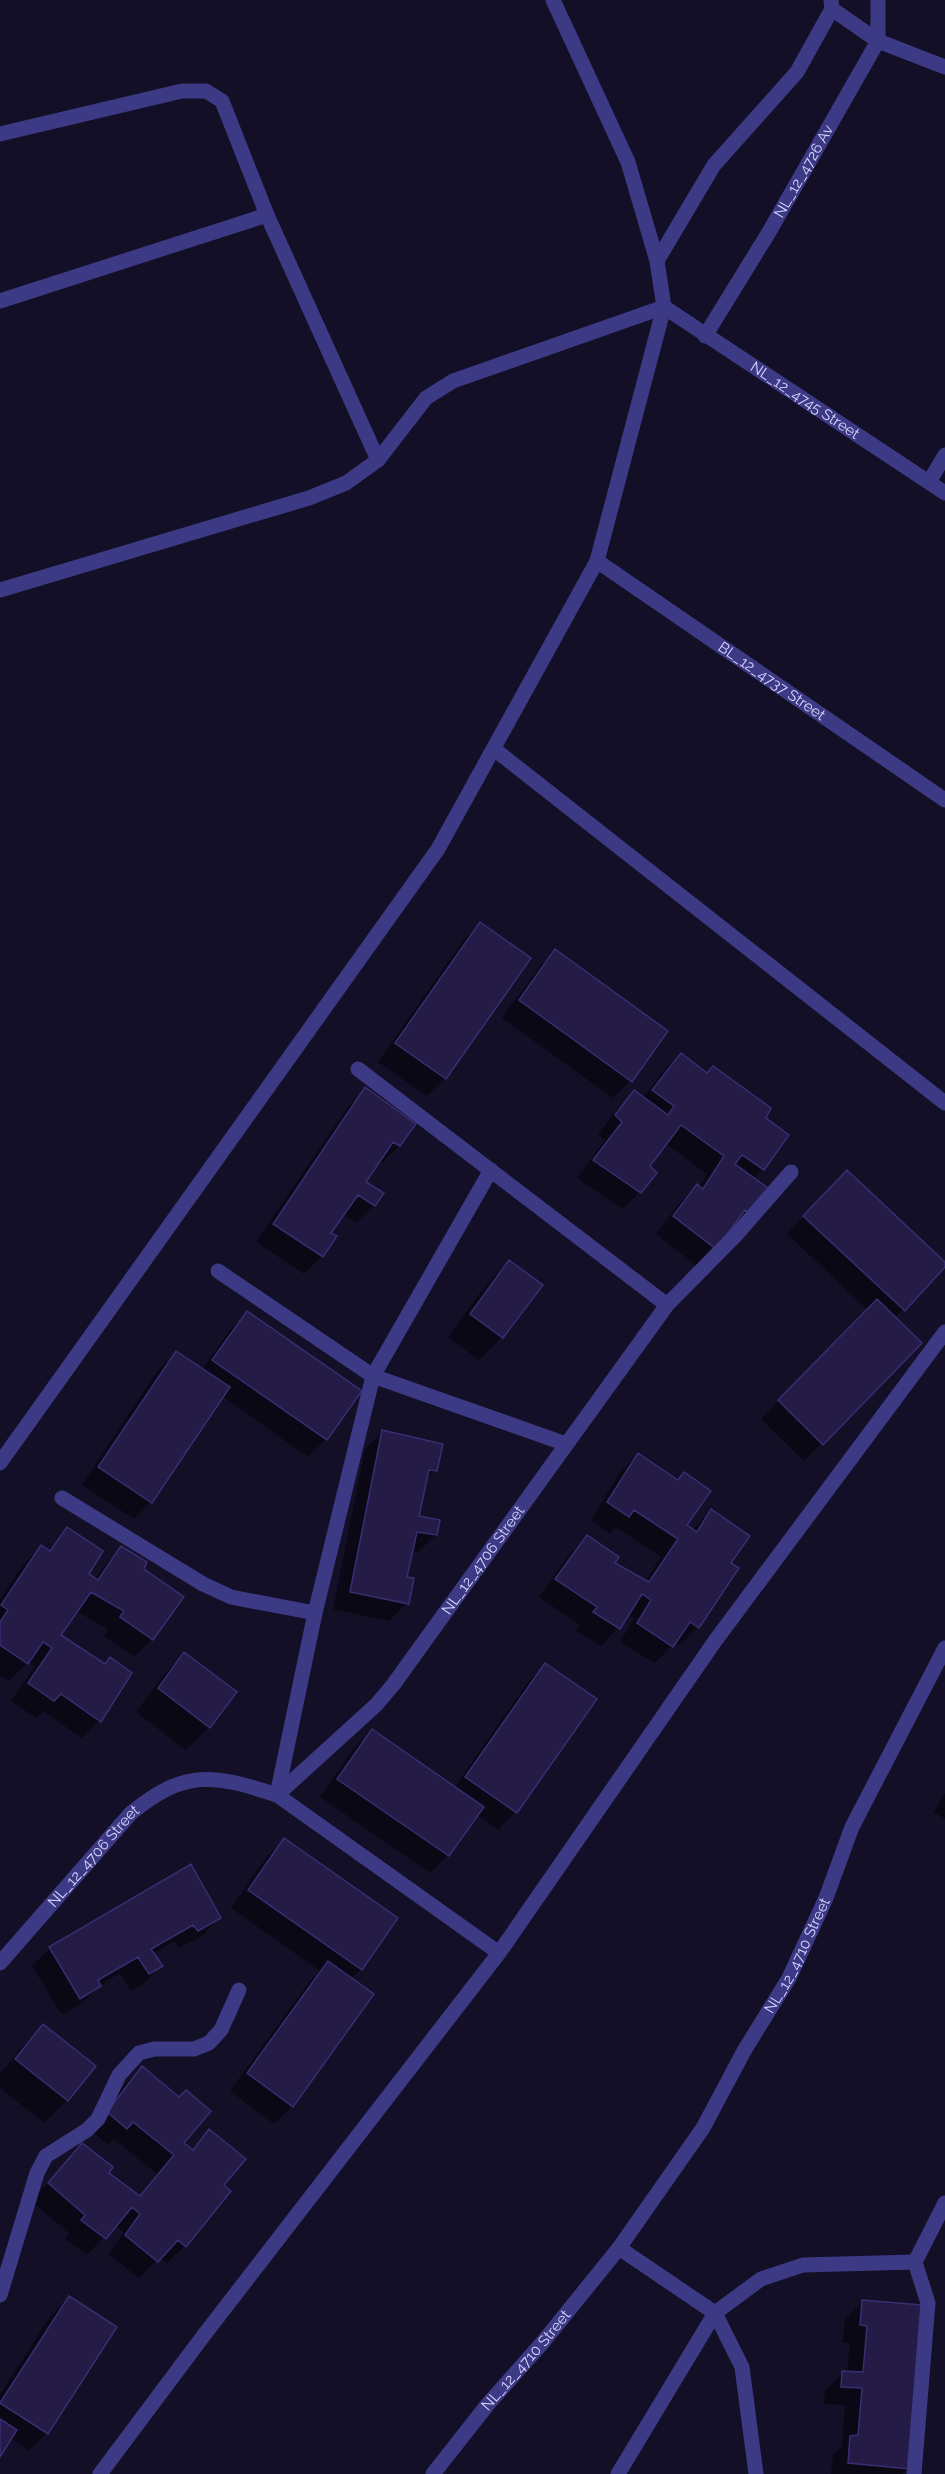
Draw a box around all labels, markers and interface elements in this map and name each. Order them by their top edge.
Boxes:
street label: NL_12_4726 Av [770,122,837,221]
street label: NL_12_4745 Street [747,358,863,443]
street label: BL_12_4737 Street [715,638,829,724]
street label: NL_12_4706 Street [438,1502,528,1618]
street label: NL_12_4706 Street [44,1801,143,1911]
street label: NL_12_4710 Street [760,1895,834,2017]
street label: NL_12_4710 Street [478,2306,574,2414]

